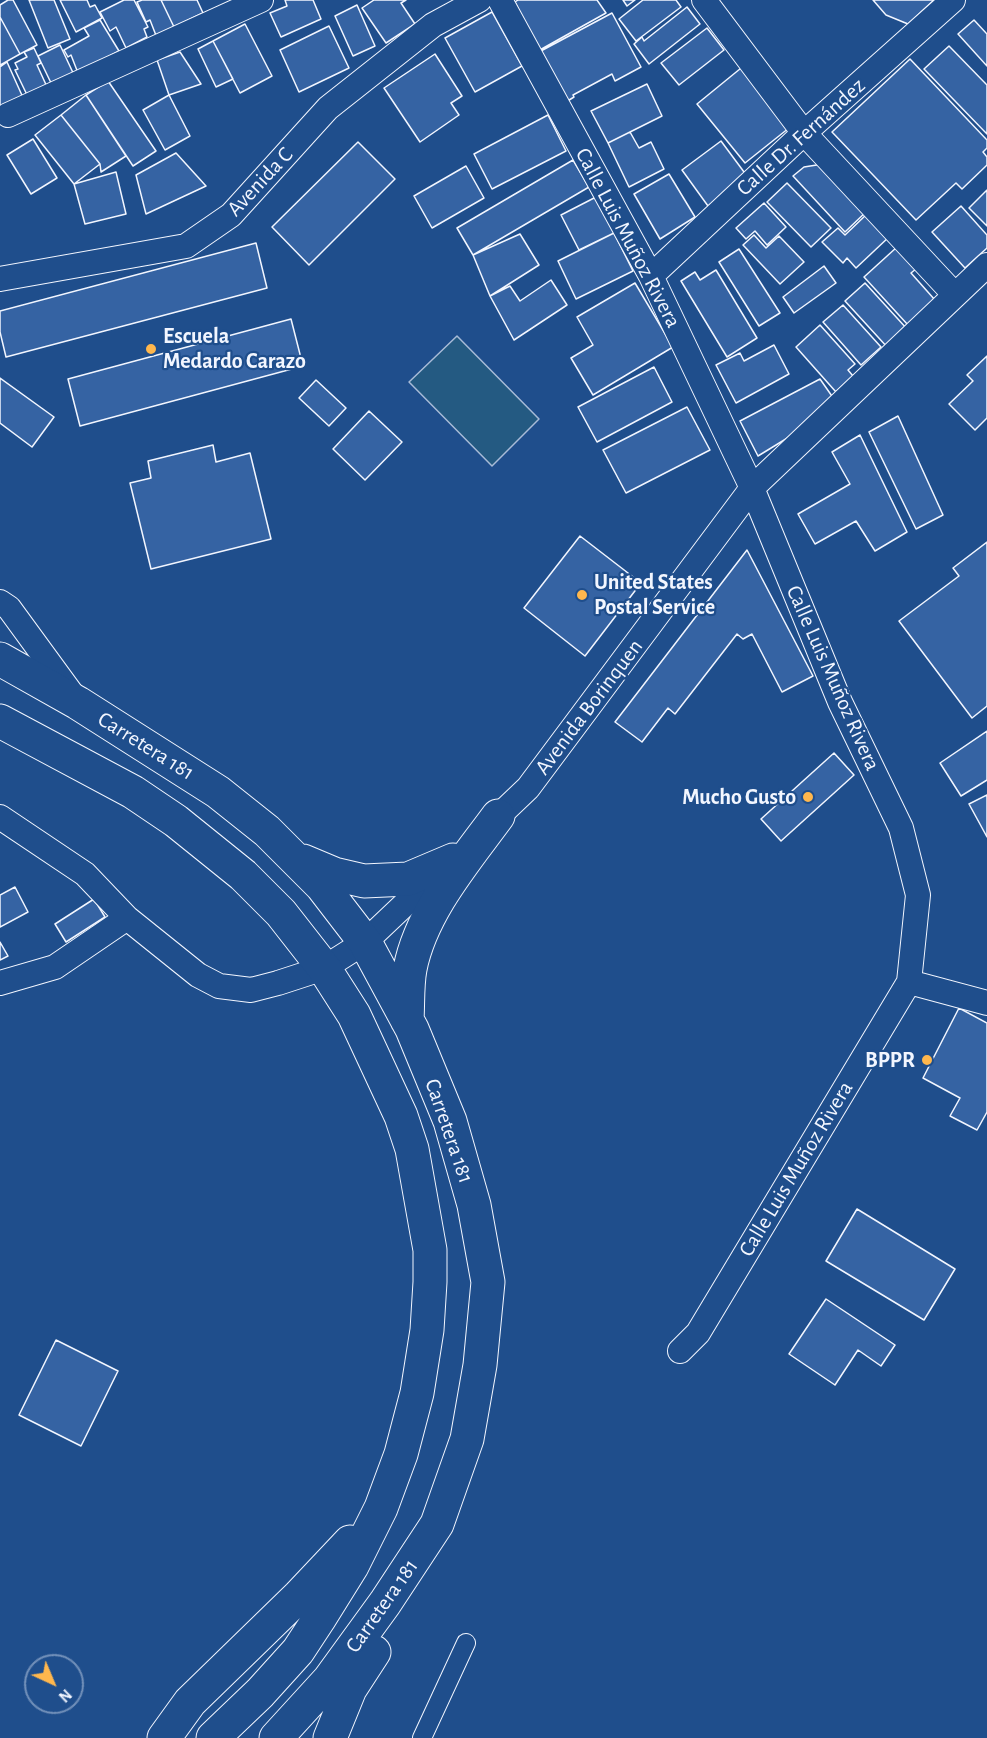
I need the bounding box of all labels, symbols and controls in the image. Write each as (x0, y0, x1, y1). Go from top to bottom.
street label: Calle Dr. Fernández (731, 72, 871, 202)
street label: Avenida C (221, 142, 299, 222)
street label: Calle Luis Muñoz Rivera (569, 144, 687, 332)
place label: Escuela Medardo Carazo (163, 323, 306, 374)
marker: Escuela Medardo Carazo (144, 342, 158, 356)
place label: United States Postal Service (594, 569, 715, 620)
street label: Calle Luis Muñoz Rivera (780, 581, 886, 775)
marker: United States Postal Service (575, 588, 589, 602)
street label: Avenida Borinquen (529, 634, 649, 780)
street label: Carretera 181 (93, 706, 199, 786)
place label: Mucho Gusto (682, 784, 796, 810)
marker: Mucho Gusto (801, 790, 815, 804)
place label: BPPR (865, 1047, 915, 1073)
marker: BPPR (920, 1053, 934, 1067)
street label: Carretera 181 (419, 1075, 479, 1187)
street label: Calle Luis Muñoz Rivera (733, 1077, 859, 1261)
street label: Carretera 181 (340, 1554, 424, 1658)
north arrow (24, 1654, 84, 1714)
text: N (56, 1686, 75, 1705)

